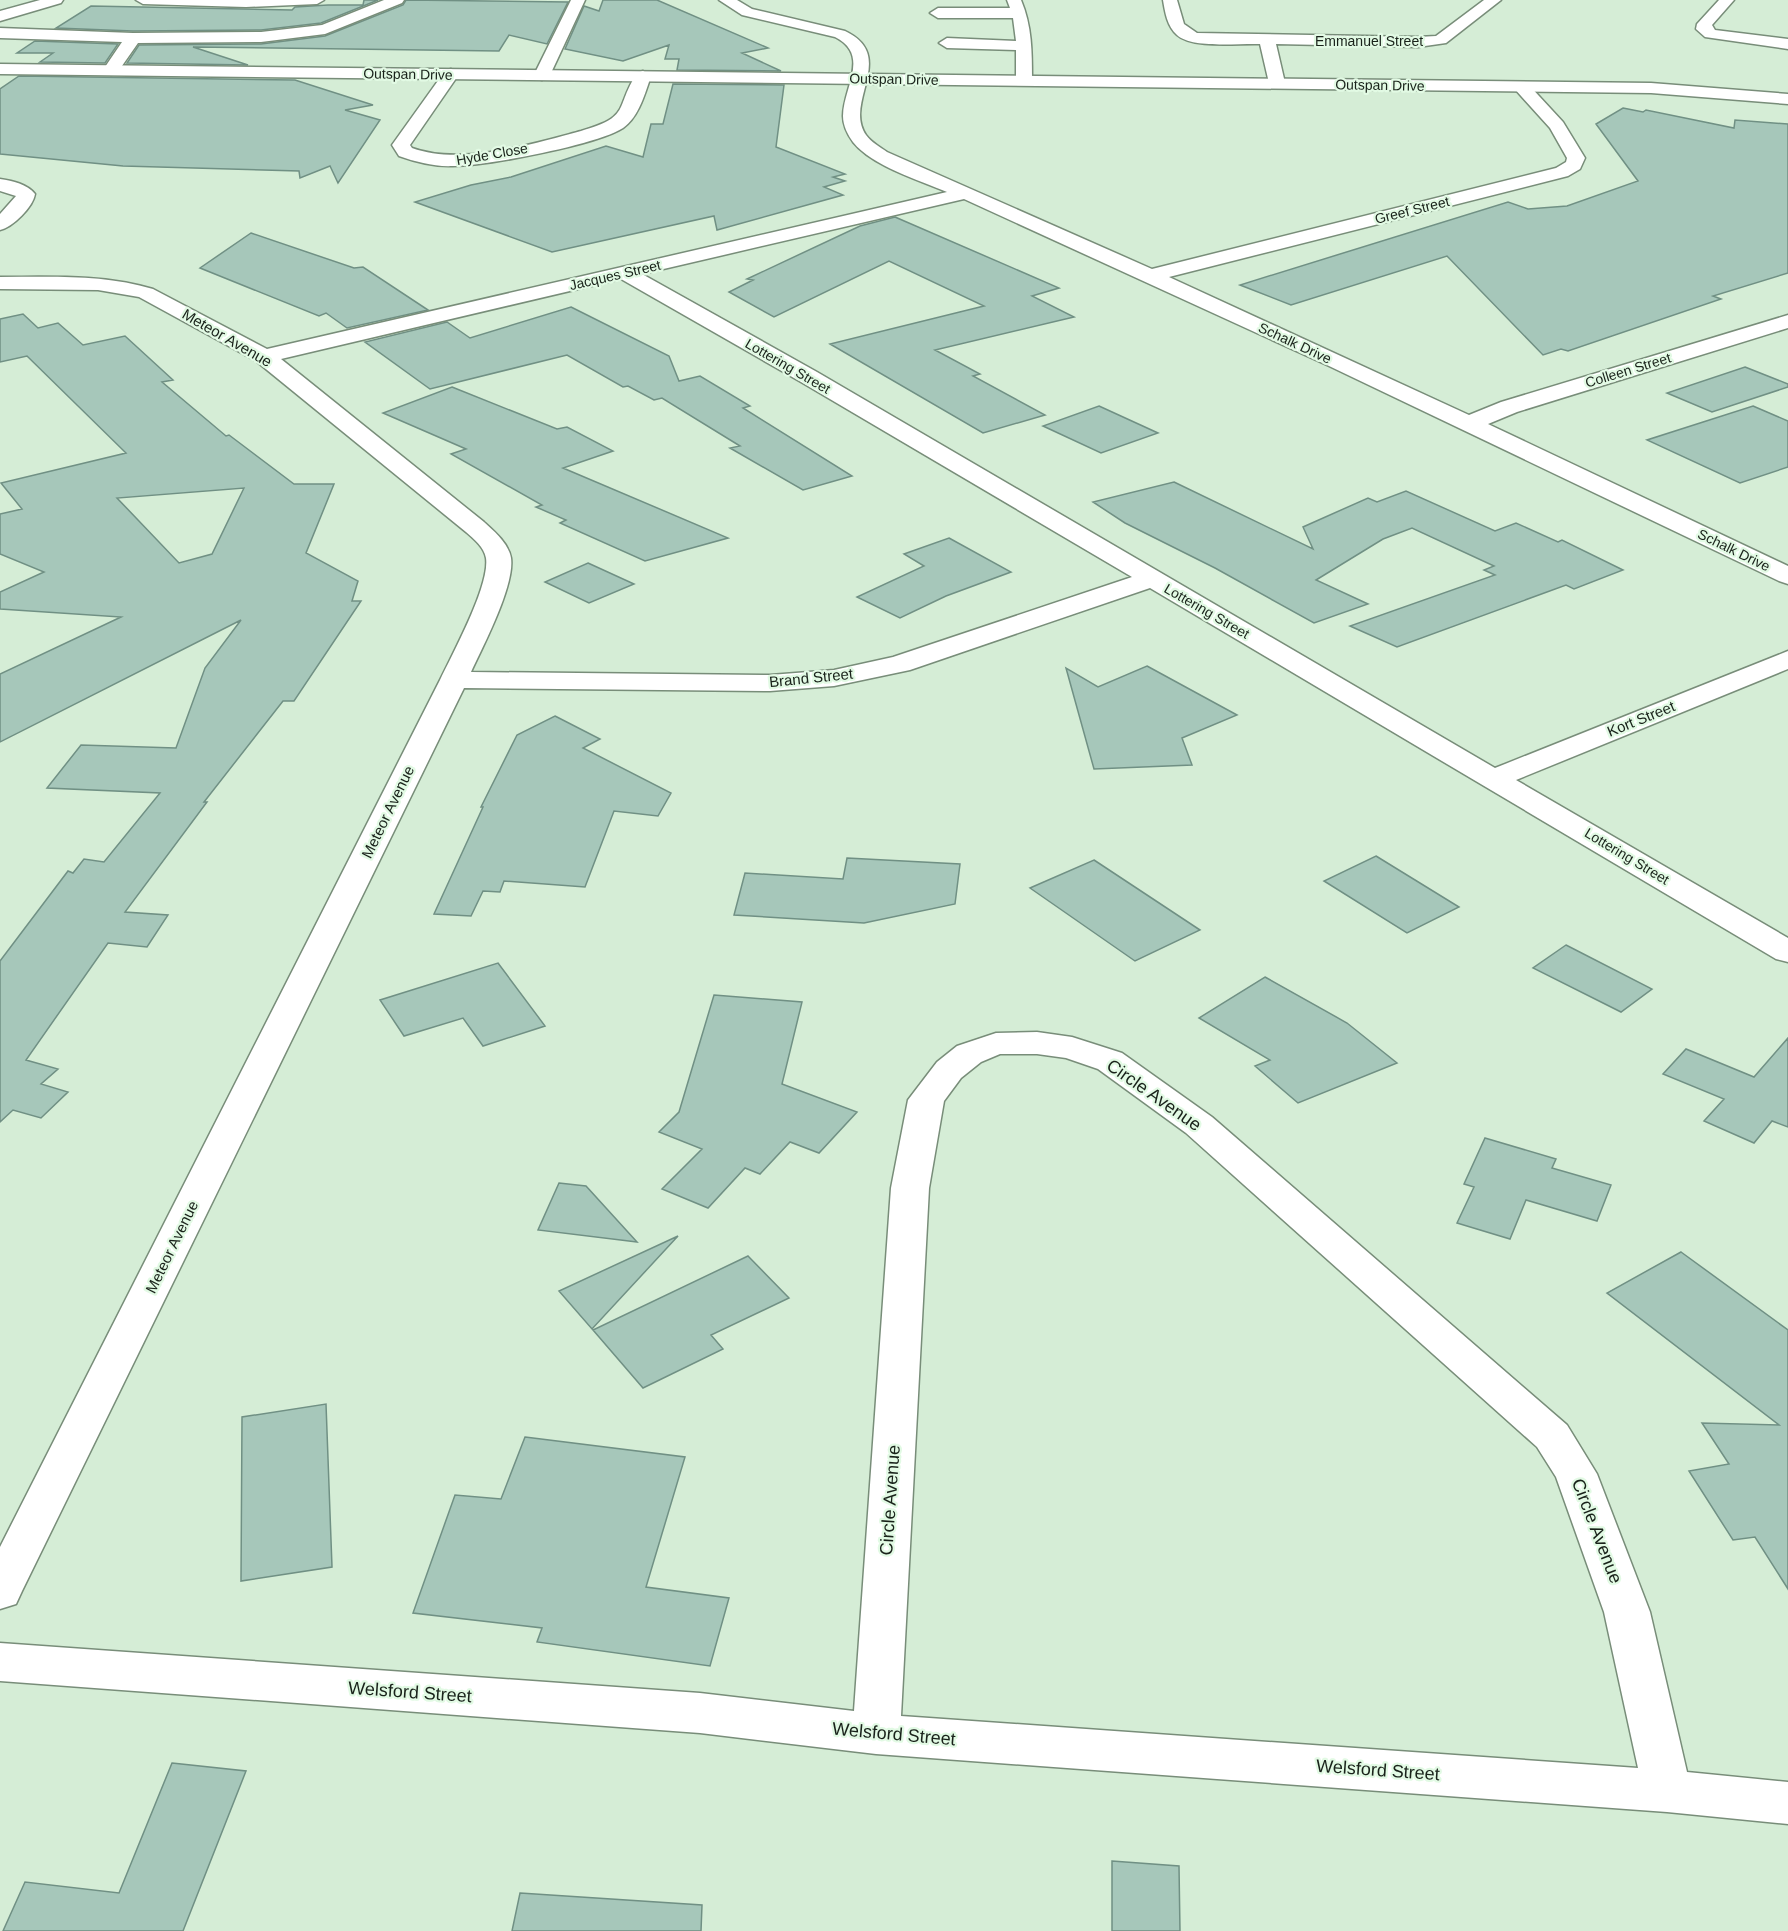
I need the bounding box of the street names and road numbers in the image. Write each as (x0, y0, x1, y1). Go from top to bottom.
street label: Emmanuel Street (1315, 33, 1423, 49)
street label: Outspan Drive (363, 65, 453, 83)
street label: Outspan Drive (849, 70, 939, 88)
street label: Outspan Drive (1335, 76, 1425, 94)
street label: Hyde Close (455, 140, 529, 168)
street label: Greef Street (1373, 193, 1451, 227)
street label: Jacques Street (568, 257, 662, 293)
street label: Meteor Avenue (179, 305, 275, 370)
street label: Schalk Drive (1256, 319, 1334, 367)
street label: Lottering Street (743, 335, 834, 397)
street label: Colleen Street (1583, 349, 1673, 391)
street label: Schalk Drive (1695, 526, 1773, 575)
street label: Lottering Street (1162, 580, 1253, 642)
street label: Brand Street (768, 665, 855, 690)
street label: Kort Street (1604, 697, 1678, 740)
street label: Meteor Avenue (358, 763, 417, 861)
street label: Lottering Street (1582, 824, 1672, 888)
street label: Circle Avenue (1103, 1055, 1205, 1135)
street label: Meteor Avenue (142, 1198, 201, 1296)
street label: Circle Avenue (876, 1444, 904, 1556)
street label: Circle Avenue (1568, 1476, 1626, 1586)
street label: Welsford Street (348, 1678, 472, 1706)
street label: Welsford Street (832, 1719, 956, 1749)
street label: Welsford Street (1316, 1756, 1440, 1784)

